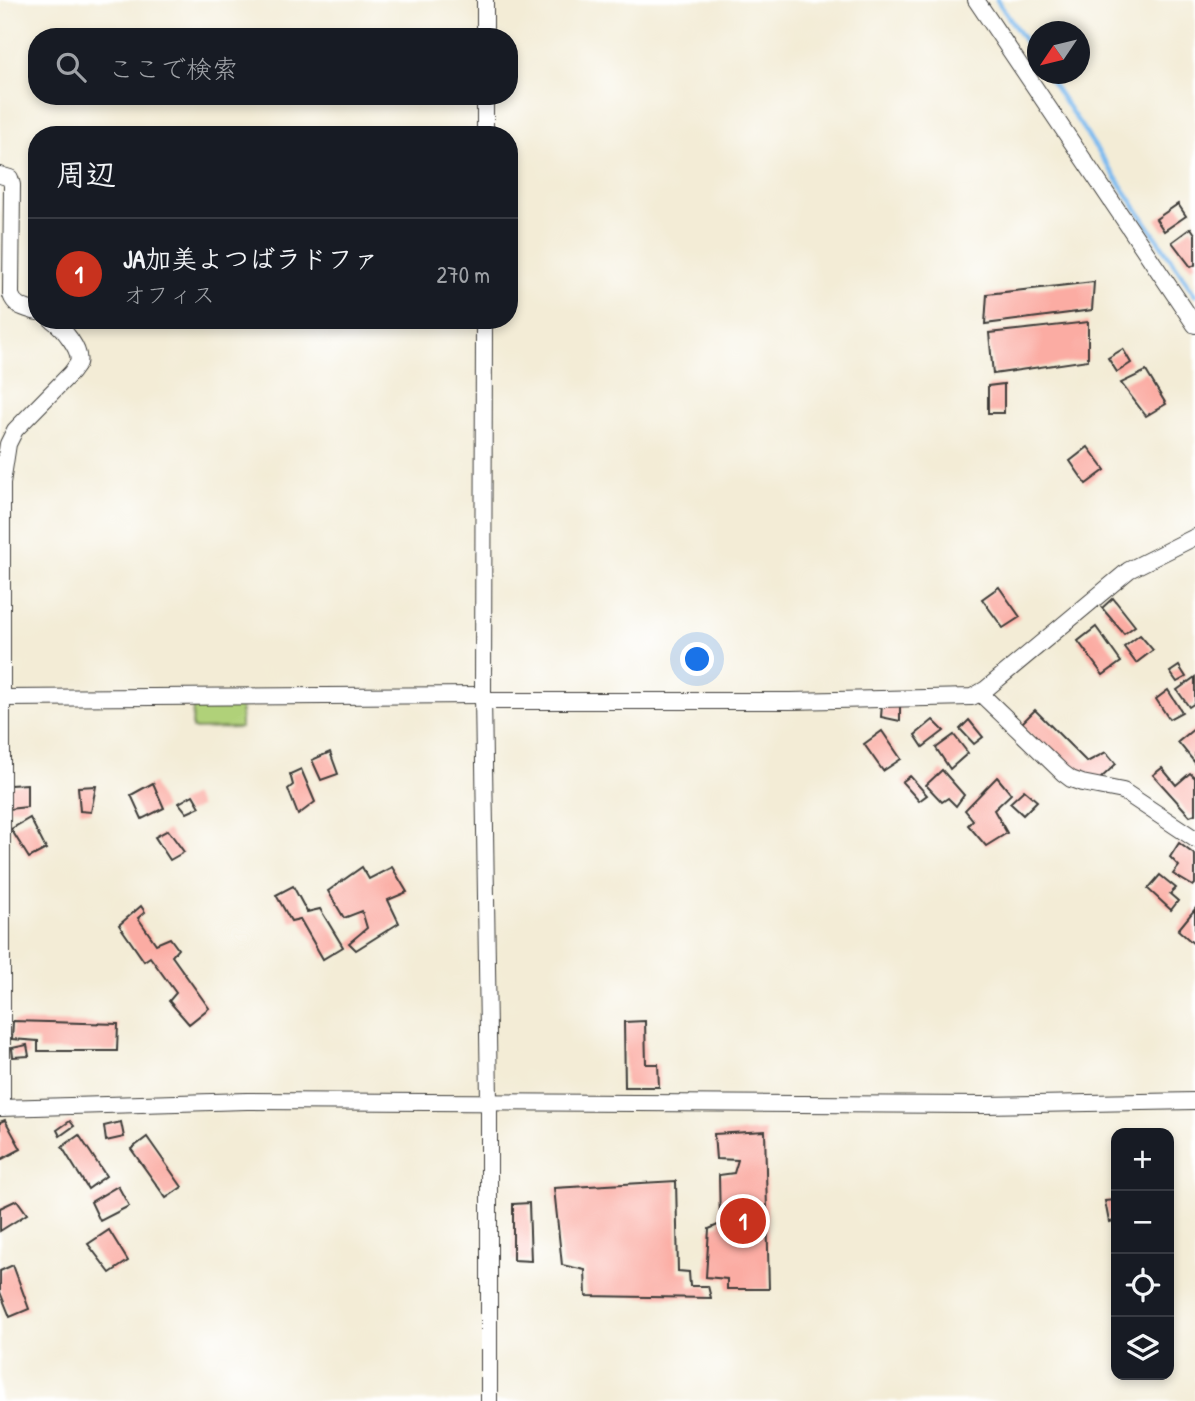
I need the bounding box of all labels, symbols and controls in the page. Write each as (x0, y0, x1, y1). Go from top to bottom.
north arrow (1027, 21, 1090, 84)
search box (28, 28, 518, 105)
icon: search (52, 48, 90, 86)
text: ここで検索 (108, 51, 238, 86)
text: 周辺 (56, 154, 116, 194)
text: JA加美よつばラドファ (123, 241, 379, 276)
text: 1 (75, 259, 83, 290)
text: 270 m (437, 259, 490, 290)
text: オフィス (123, 279, 215, 310)
your location (680, 642, 714, 676)
map controls (1111, 1128, 1174, 1380)
button: + (1111, 1128, 1174, 1191)
button: − (1111, 1191, 1174, 1254)
pin: 1 (720, 1195, 766, 1247)
button: locate (1111, 1254, 1174, 1317)
button: layers (1111, 1317, 1174, 1380)

